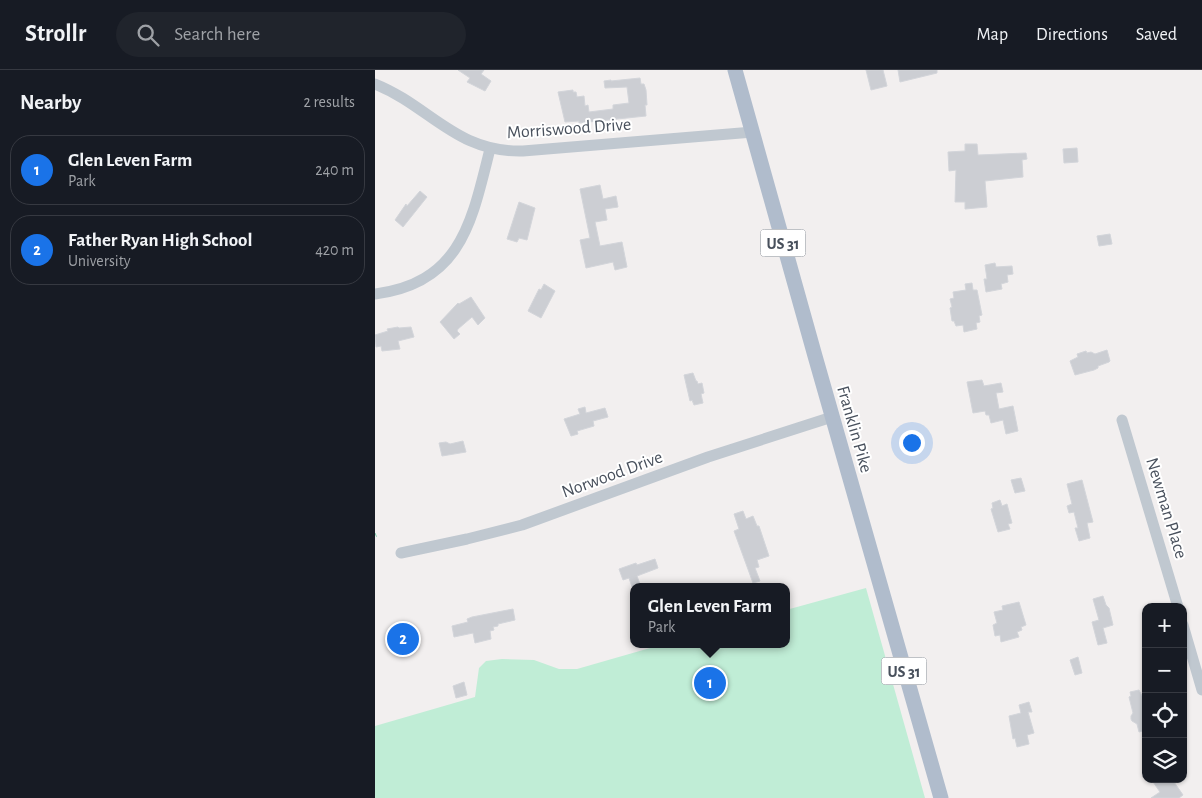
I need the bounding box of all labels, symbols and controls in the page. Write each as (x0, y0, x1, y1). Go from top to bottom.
search box (116, 12, 466, 57)
icon: search (134, 21, 162, 49)
text: Strollr (25, 22, 86, 46)
text: Search here (174, 25, 260, 44)
text: Map (977, 26, 1008, 44)
text: Directions (1036, 26, 1108, 44)
text: Saved (1136, 26, 1177, 44)
text: Nearby (20, 92, 81, 113)
text: 2 results (303, 94, 355, 110)
street label: Morriswood Drive (506, 116, 632, 142)
text: Glen Leven Farm (68, 151, 192, 170)
text: 1 (34, 162, 40, 178)
text: 240 m (315, 162, 354, 178)
text: Park (68, 173, 96, 189)
road number: US 31 (761, 230, 805, 257)
text: Father Ryan High School (68, 231, 252, 250)
text: 2 (33, 242, 41, 258)
text: 420 m (315, 242, 354, 258)
text: University (68, 253, 131, 269)
street label: Franklin Pike (833, 384, 875, 475)
your location (899, 430, 925, 456)
street label: Norwood Drive (559, 448, 665, 502)
street label: Newman Place (1142, 456, 1190, 561)
popup (630, 583, 790, 648)
text: Glen Leven Farm (648, 597, 772, 616)
map controls (1142, 603, 1187, 783)
button: + (1142, 603, 1187, 648)
text: Park (648, 619, 675, 635)
pin: 2 (387, 620, 419, 658)
button: − (1142, 648, 1187, 693)
road number: US 31 (881, 658, 927, 684)
pin: 1 (694, 664, 726, 702)
button: locate (1142, 693, 1187, 738)
button: layers (1142, 738, 1187, 783)

